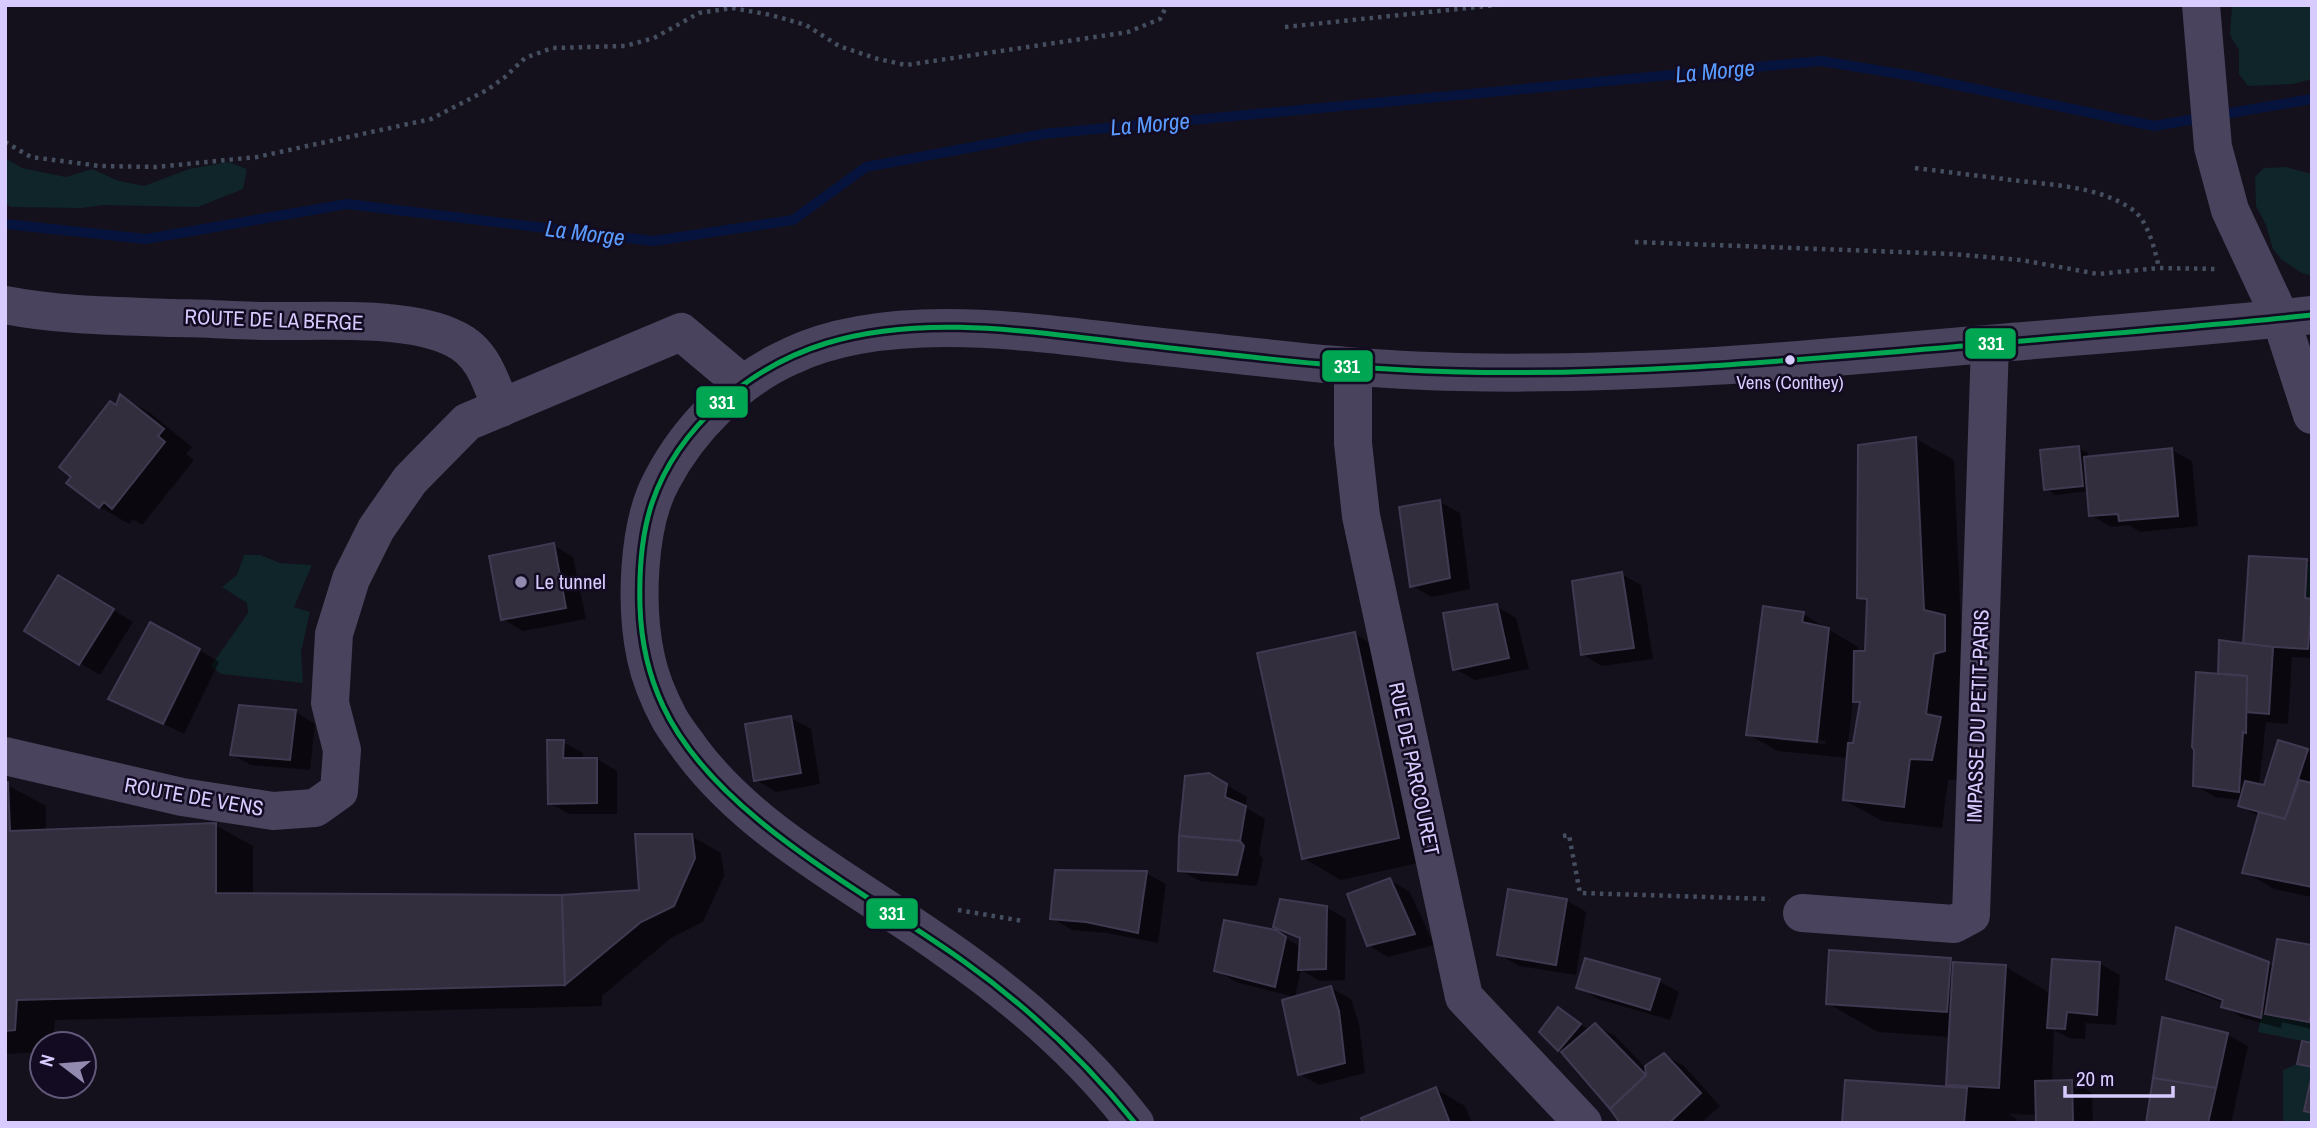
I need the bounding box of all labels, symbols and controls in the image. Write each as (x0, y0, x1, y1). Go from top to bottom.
water label: La Morge (1674, 52, 1756, 89)
water label: La Morge (1109, 105, 1191, 142)
water label: La Morge (544, 212, 626, 253)
street label: ROUTE DE LA BERGE (184, 302, 364, 337)
line badge: 331 (1964, 327, 2017, 360)
text: 331 (1978, 330, 2004, 356)
line badge: 331 (1321, 349, 1374, 383)
text: 331 (1334, 353, 1360, 379)
marker: Vens (Conthey) (1783, 353, 1797, 367)
place label: Vens (Conthey) (1736, 369, 1844, 395)
line badge: 331 (695, 385, 749, 419)
text: 331 (709, 389, 735, 415)
place label: Le tunnel (535, 567, 606, 596)
marker: Le tunnel (513, 574, 529, 590)
street label: IMPASSE DU PETIT-PARIS (1959, 609, 1996, 823)
street label: RUE DE PARCOURET (1382, 679, 1447, 859)
street label: ROUTE DE VENS (122, 770, 266, 823)
line badge: 331 (865, 897, 919, 930)
text: 331 (879, 900, 905, 926)
north arrow (28, 1030, 98, 1100)
text: N (33, 1051, 61, 1069)
scale bar (2065, 1054, 2174, 1098)
text: 20 m (2076, 1064, 2114, 1093)

